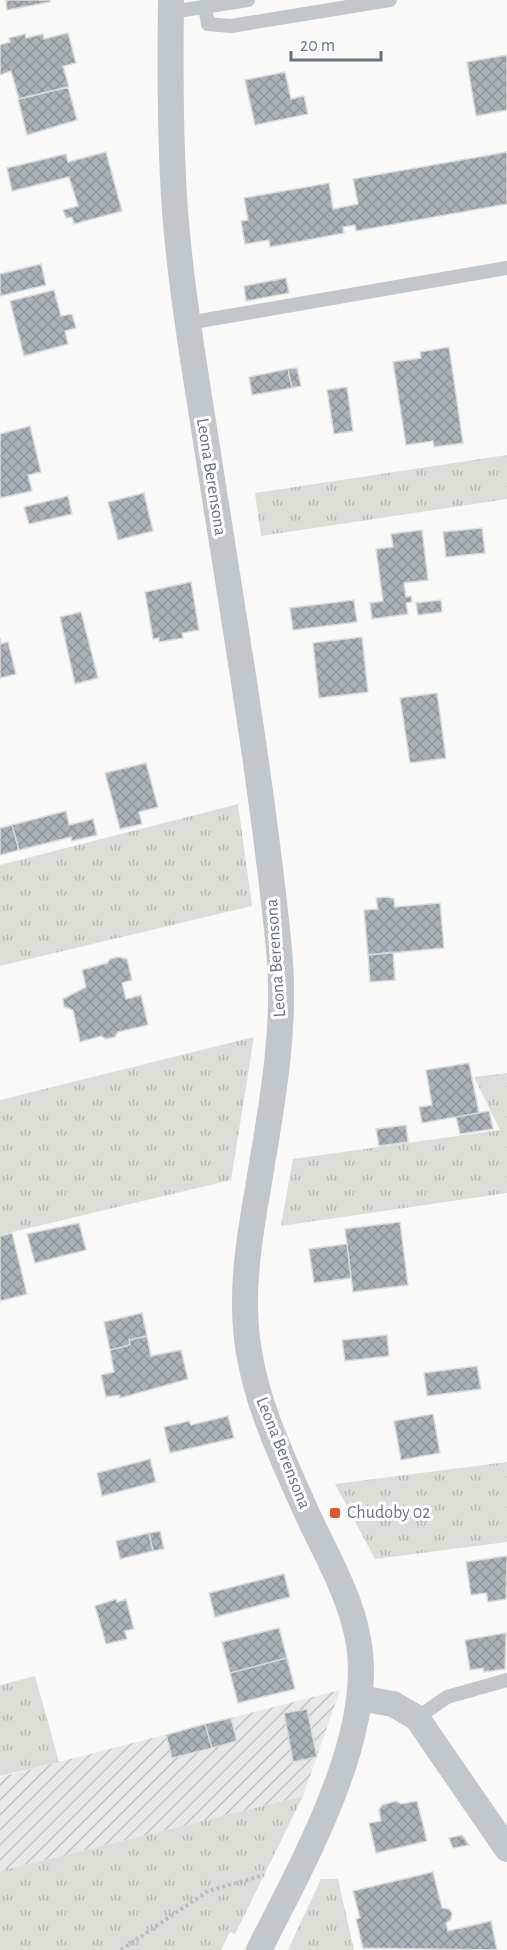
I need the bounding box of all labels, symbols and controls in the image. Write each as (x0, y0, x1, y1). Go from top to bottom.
scale bar (291, 24, 381, 62)
text: 20 m (300, 37, 335, 55)
street label: Leona Berensona (193, 417, 229, 537)
street label: Leona Berensona (263, 898, 289, 1018)
street label: Leona Berensona (252, 1395, 314, 1511)
place label: Chudoby 02 (347, 1504, 430, 1522)
marker: Chudoby 02 (328, 1506, 342, 1520)

